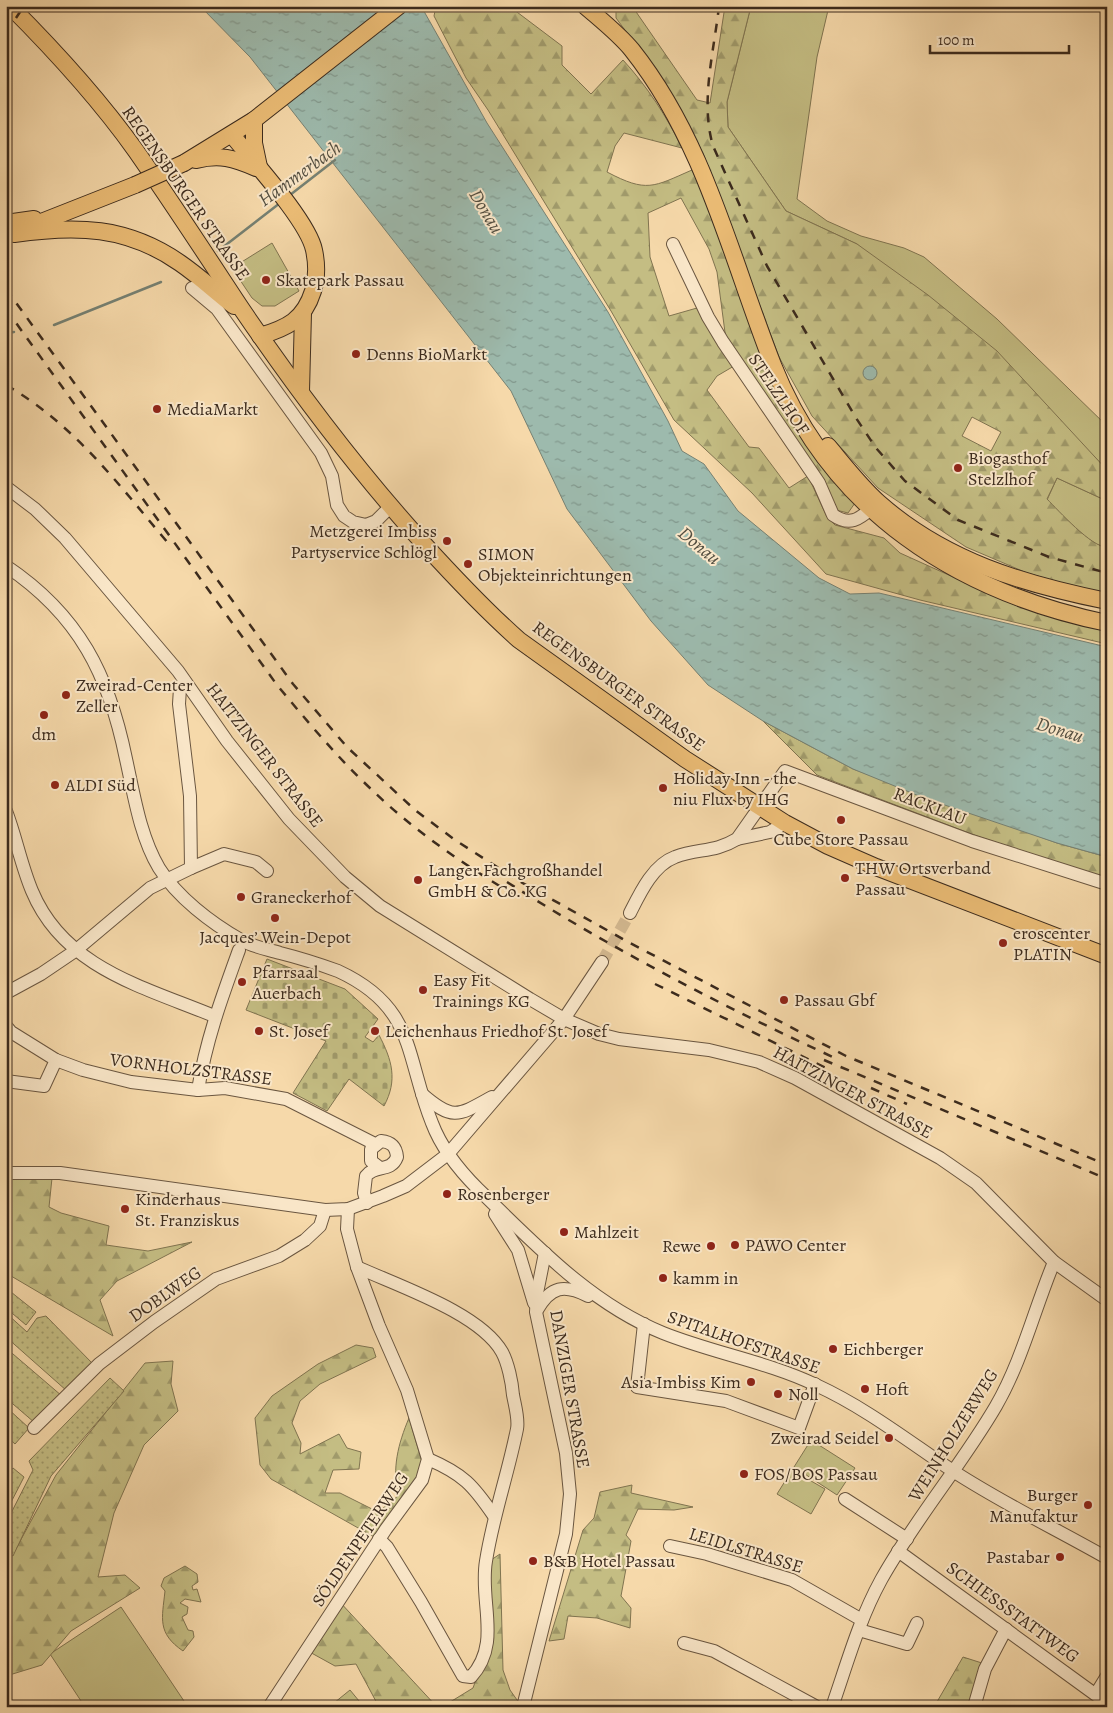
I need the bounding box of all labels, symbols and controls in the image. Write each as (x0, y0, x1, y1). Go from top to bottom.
scale bar (930, 22, 1069, 54)
text: 100 m (938, 30, 975, 50)
street label: REGENSBURGER STRASSE (117, 101, 255, 285)
water label: Hammerbach (253, 135, 346, 213)
water label: Donau (463, 184, 510, 239)
place label: Skatepark Passau (276, 268, 404, 292)
marker: Skatepark Passau (260, 274, 272, 286)
place label: Denns BioMarkt (366, 342, 487, 366)
marker: Denns BioMarkt (350, 348, 362, 360)
street label: STELZLHOF (743, 349, 815, 439)
place label: MediaMarkt (167, 397, 258, 421)
marker: MediaMarkt (151, 403, 163, 415)
place label: Biogasthof Stelzlhof (968, 446, 1051, 491)
marker: Biogasthof Stelzlhof (952, 462, 964, 474)
place label: Metzgerei Imbiss Partyservice Schlögl (290, 519, 438, 564)
water label: Donau (673, 520, 726, 571)
marker: Metzgerei Imbiss Partyservice Schlögl (441, 535, 453, 547)
place label: SIMON Objekteinrichtungen (478, 542, 632, 587)
marker: SIMON Objekteinrichtungen (462, 558, 474, 570)
street label: REGENSBURGER STRASSE (528, 615, 710, 757)
place label: Zweirad-Center Zeller (76, 673, 193, 718)
street label: HAITZINGER STRASSE (201, 678, 329, 832)
marker: Zweirad-Center Zeller (60, 689, 72, 701)
marker: dm (38, 709, 50, 721)
water label: Donau (1033, 711, 1086, 749)
place label: dm (32, 722, 56, 746)
place label: Holiday Inn - the niu Flux by IHG (673, 766, 797, 811)
place label: ALDI Süd (64, 773, 136, 797)
marker: ALDI Süd (49, 779, 61, 791)
street label: RACKLAU (890, 781, 970, 831)
marker: Holiday Inn - the niu Flux by IHG (657, 782, 669, 794)
marker: Cube Store Passau (835, 814, 847, 826)
place label: Cube Store Passau (773, 827, 909, 851)
place label: THW Ortsverband Passau (855, 856, 991, 901)
place label: Langer Fachgroßhandel GmbH & Co. KG (428, 858, 603, 903)
marker: THW Ortsverband Passau (839, 872, 851, 884)
marker: Langer Fachgroßhandel GmbH & Co. KG (412, 874, 424, 886)
place label: Graneckerhof (251, 885, 354, 909)
marker: Graneckerhof (235, 891, 247, 903)
marker: Jacques’ Wein-Depot (269, 912, 281, 924)
place label: eroscenter PLATIN (1013, 921, 1090, 966)
place label: Jacques’ Wein-Depot (199, 925, 351, 949)
marker: eroscenter PLATIN (997, 937, 1009, 949)
place label: Pfarrsaal Auerbach (251, 960, 322, 1005)
place label: Easy Fit Trainings KG (433, 968, 530, 1013)
marker: Pfarrsaal Auerbach (236, 976, 248, 988)
marker: Easy Fit Trainings KG (417, 984, 429, 996)
place label: Passau Gbf (794, 988, 878, 1012)
marker: Passau Gbf (778, 994, 790, 1006)
place label: St. Josef (269, 1019, 332, 1043)
place label: Leichenhaus Friedhof St. Josef (385, 1019, 610, 1043)
marker: St. Josef (253, 1025, 265, 1037)
marker: Leichenhaus Friedhof St. Josef (369, 1025, 381, 1037)
street label: HAITZINGER STRASSE (769, 1040, 937, 1144)
street label: VORNHOLZSTRASSE (108, 1047, 273, 1091)
place label: Rosenberger (457, 1182, 550, 1206)
place label: Kinderhaus St. Franziskus (135, 1187, 240, 1232)
marker: Rosenberger (441, 1188, 453, 1200)
marker: Kinderhaus St. Franziskus (119, 1203, 131, 1215)
place label: Mahlzeit (574, 1220, 639, 1244)
marker: Mahlzeit (558, 1226, 570, 1238)
place label: PAWO Center (745, 1233, 846, 1257)
place label: Rewe (662, 1234, 701, 1258)
marker: PAWO Center (729, 1239, 741, 1251)
marker: Rewe (705, 1240, 717, 1252)
street label: DOBLWEG (124, 1260, 206, 1328)
place label: kamm in (673, 1266, 739, 1290)
marker: kamm in (657, 1272, 669, 1284)
street label: SPITALHOFSTRASSE (664, 1305, 824, 1379)
street label: DANZIGER STRASSE (544, 1308, 596, 1470)
place label: Eichberger (843, 1337, 924, 1361)
marker: Eichberger (827, 1343, 839, 1355)
street label: WEINHOLZERWEG (902, 1364, 1004, 1507)
place label: Asia Imbiss Kim (620, 1370, 741, 1394)
marker: Asia Imbiss Kim (745, 1376, 757, 1388)
place label: Hoft (875, 1377, 909, 1401)
place label: Noll (788, 1382, 819, 1406)
marker: Hoft (859, 1383, 871, 1395)
marker: Noll (772, 1388, 784, 1400)
place label: Zweirad Seidel (771, 1426, 880, 1450)
marker: Zweirad Seidel (883, 1432, 895, 1444)
place label: FOS/BOS Passau (754, 1462, 878, 1486)
street label: SÖLDENPETERWEG (306, 1467, 414, 1611)
marker: FOS/BOS Passau (738, 1468, 750, 1480)
place label: Burger Manufaktur (989, 1483, 1078, 1528)
marker: Burger Manufaktur (1082, 1499, 1094, 1511)
street label: LEIDLSTRASSE (686, 1521, 806, 1579)
place label: Pastabar (986, 1545, 1050, 1569)
place label: B&B Hotel Passau (543, 1549, 676, 1573)
marker: Pastabar (1054, 1551, 1066, 1563)
marker: B&B Hotel Passau (527, 1555, 539, 1567)
street label: SCHIESSSTATTWEG (942, 1556, 1084, 1668)

